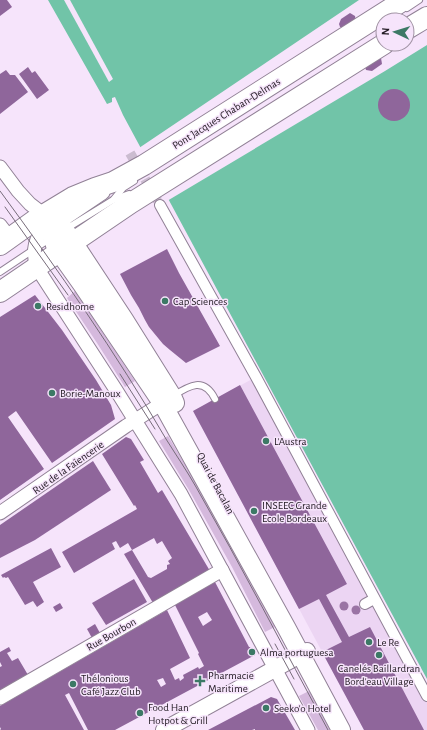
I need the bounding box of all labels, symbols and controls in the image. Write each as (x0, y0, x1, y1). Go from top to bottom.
north arrow (375, 12, 415, 52)
text: N (380, 27, 391, 36)
street label: Pont Jacques Chaban-Delmas (170, 76, 282, 151)
marker: Cap Sciences (160, 296, 170, 306)
place label: Cap Sciences (173, 296, 227, 307)
marker: Residhome (33, 301, 43, 311)
place label: Residhome (46, 301, 94, 312)
marker: Borie-Manoux (47, 388, 57, 398)
place label: Borie-Manoux (60, 388, 121, 399)
marker: L'Austra (261, 436, 271, 446)
place label: L'Austra (274, 436, 307, 447)
street label: Rue de la Faïencerie (31, 439, 106, 496)
street label: Quai de Bacalan (195, 450, 236, 516)
place label: INSEEC Grande Ecole Bordeaux (262, 500, 327, 524)
marker: INSEEC Grande Ecole Bordeaux (249, 506, 259, 516)
street label: Rue Bourbon (85, 616, 138, 653)
marker: Le Re (364, 637, 374, 647)
place label: Le Re (377, 637, 399, 648)
marker: Alma portuguesa (247, 647, 257, 657)
place label: Alma portuguesa (260, 647, 334, 658)
marker: Canelés Baillardran Bord'eau Village (374, 650, 384, 660)
place label: Canelés Baillardran Bord'eau Village (338, 663, 420, 687)
place label: Pharmacie Maritime (208, 670, 254, 694)
place label: Thélonious Café Jazz Club (81, 673, 141, 697)
marker: Pharmacie Maritime (195, 676, 205, 686)
marker: Thélonious Café Jazz Club (68, 679, 78, 689)
place label: Food Han Hotpot & Grill (148, 702, 208, 726)
marker: Seeko'o Hotel (261, 703, 271, 713)
place label: Seeko'o Hotel (274, 703, 331, 714)
marker: Food Han Hotpot & Grill (135, 708, 145, 718)

